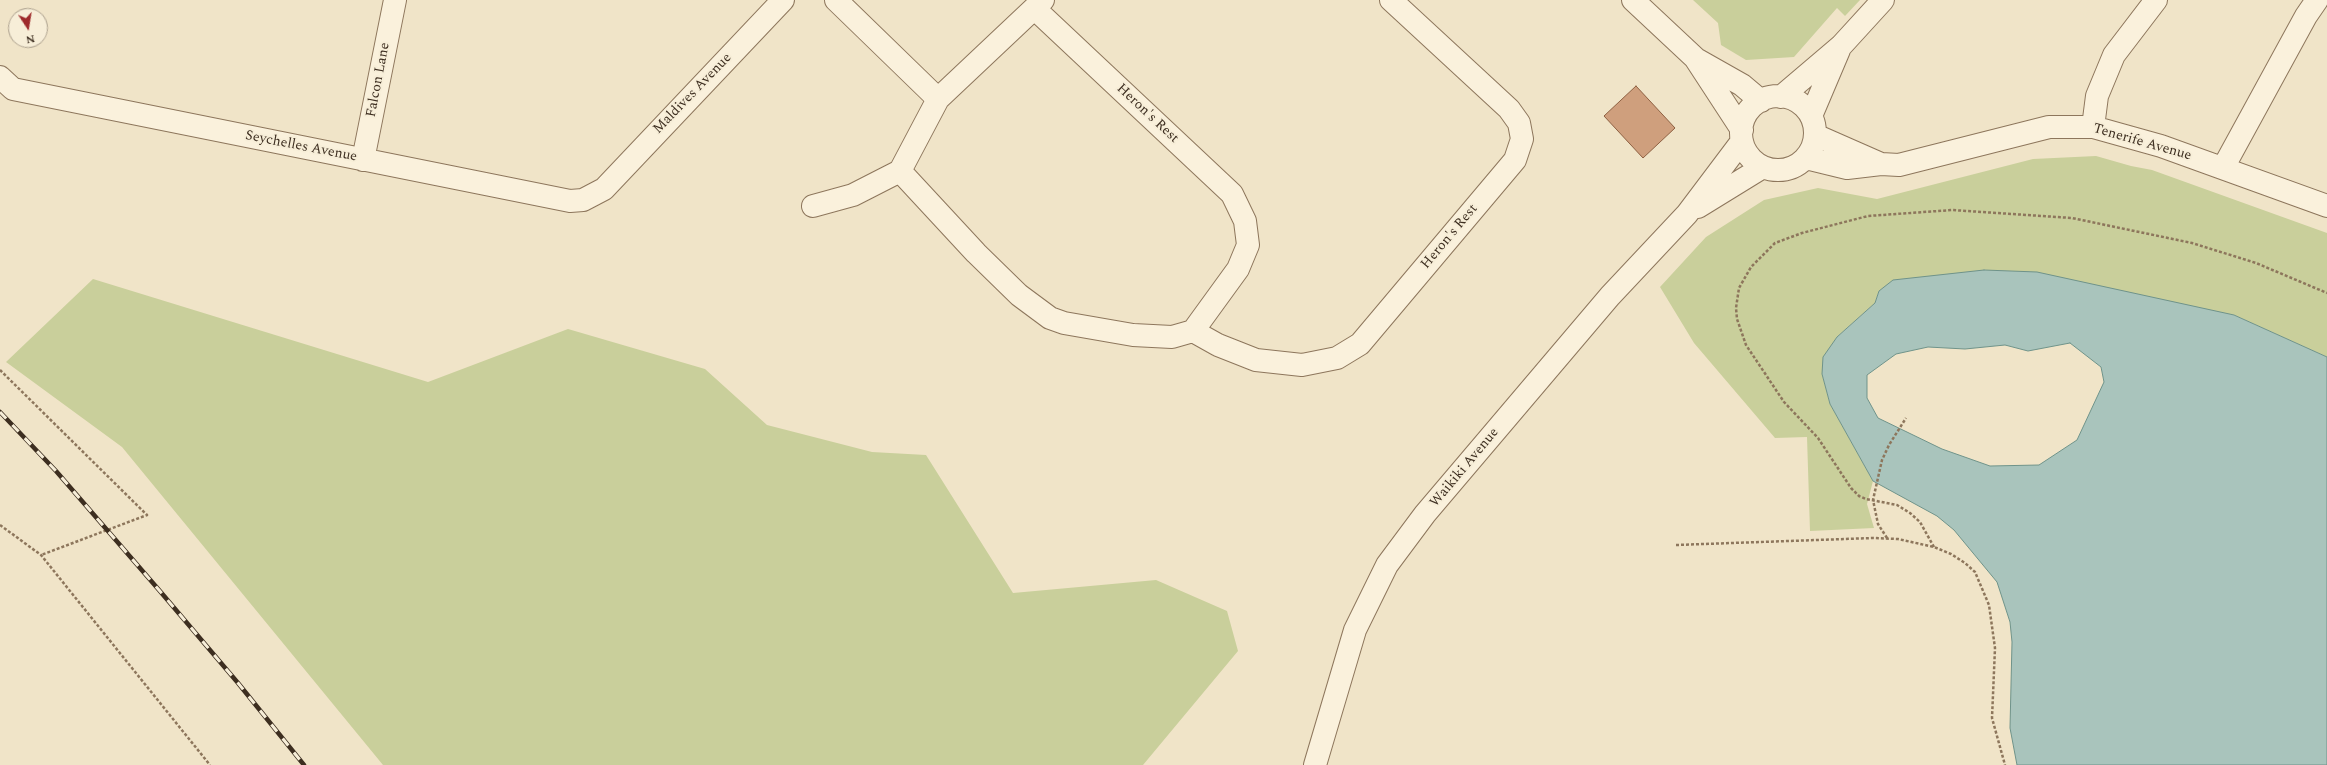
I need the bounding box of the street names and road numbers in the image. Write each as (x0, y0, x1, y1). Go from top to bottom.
street label: Falcon Lane (364, 41, 394, 119)
street label: Maldives Avenue (650, 50, 736, 138)
street label: Heron's Rest (1112, 81, 1182, 147)
street label: Tenerife Avenue (2091, 121, 2193, 165)
street label: Seychelles Avenue (244, 128, 358, 166)
street label: Heron's Rest (1418, 201, 1482, 273)
street label: Waikiki Avenue (1427, 425, 1503, 511)

